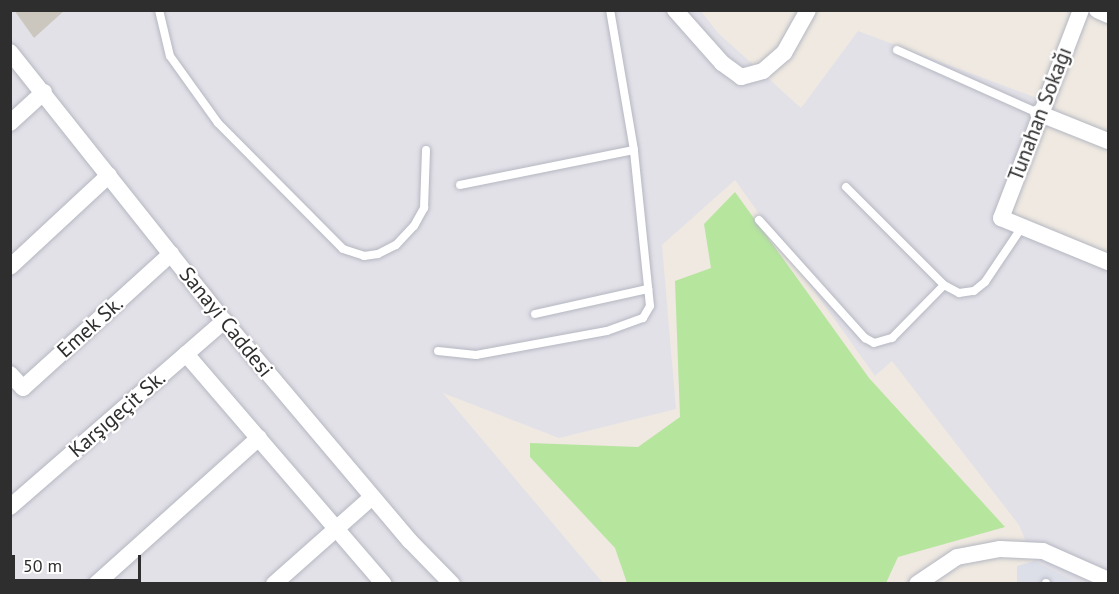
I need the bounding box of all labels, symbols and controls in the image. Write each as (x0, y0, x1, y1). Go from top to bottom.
street label: Tunahan Sokağı (1003, 43, 1077, 185)
street label: Sanayi Caddesi (174, 262, 278, 382)
street label: Emek Sk. (52, 291, 128, 363)
street label: Karşıgeçit Sk. (64, 365, 170, 463)
scale bar (15, 543, 144, 581)
text: 50 m (23, 554, 62, 577)

